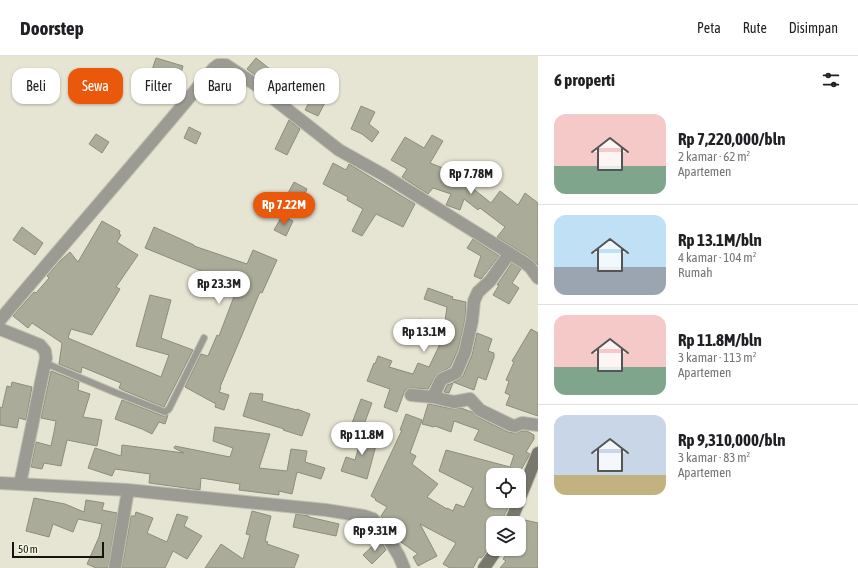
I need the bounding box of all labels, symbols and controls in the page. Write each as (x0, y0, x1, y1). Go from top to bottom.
text: Doorstep (20, 17, 84, 39)
text: Peta (697, 20, 721, 36)
text: Rute (743, 20, 767, 36)
text: Disimpan (789, 20, 838, 36)
chip: Beli (12, 68, 60, 104)
chip: Sewa (68, 68, 123, 104)
chip: Filter (131, 68, 186, 104)
chip: Baru (194, 68, 246, 104)
chip: Apartemen (254, 68, 339, 104)
icon: filters (820, 69, 842, 91)
text: 6 properti (554, 70, 615, 90)
text: Rp 7,220,000/bln (678, 129, 785, 149)
icon: home (586, 130, 634, 178)
text: 2 kamar · 62 m² (678, 149, 750, 164)
pin: Rp 7.78M (430, 161, 512, 195)
text: Apartemen (678, 164, 731, 179)
text: Rp 7.78M (449, 166, 493, 181)
pin: Rp 7.22M (243, 192, 325, 226)
text: Rp 7.22M (262, 197, 306, 212)
text: Rp 13.1M/bln (678, 230, 762, 250)
icon: home (586, 231, 634, 279)
text: 4 kamar · 104 m² (678, 250, 756, 265)
text: Rumah (678, 265, 713, 280)
pin: Rp 23.3M (178, 271, 260, 305)
text: Rp 23.3M (197, 276, 241, 291)
pin: Rp 13.1M (383, 319, 465, 353)
text: Rp 13.1M (402, 324, 446, 339)
text: Rp 11.8M/bln (678, 330, 762, 350)
icon: home (586, 331, 634, 379)
text: 3 kamar · 113 m² (678, 350, 756, 365)
text: Apartemen (678, 365, 731, 380)
pin: Rp 11.8M (321, 422, 403, 456)
text: Rp 11.8M (340, 427, 384, 442)
text: Rp 9,310,000/bln (678, 430, 785, 450)
icon: home (586, 431, 634, 479)
text: 3 kamar · 83 m² (678, 450, 750, 465)
text: Apartemen (678, 465, 731, 480)
map controls (486, 468, 526, 556)
button: locate (486, 468, 526, 508)
button: layers (486, 516, 526, 556)
pin: Rp 9.31M (334, 518, 416, 552)
text: Rp 9.31M (353, 523, 397, 538)
scale bar (12, 540, 104, 559)
text: 50 m (18, 543, 38, 555)

